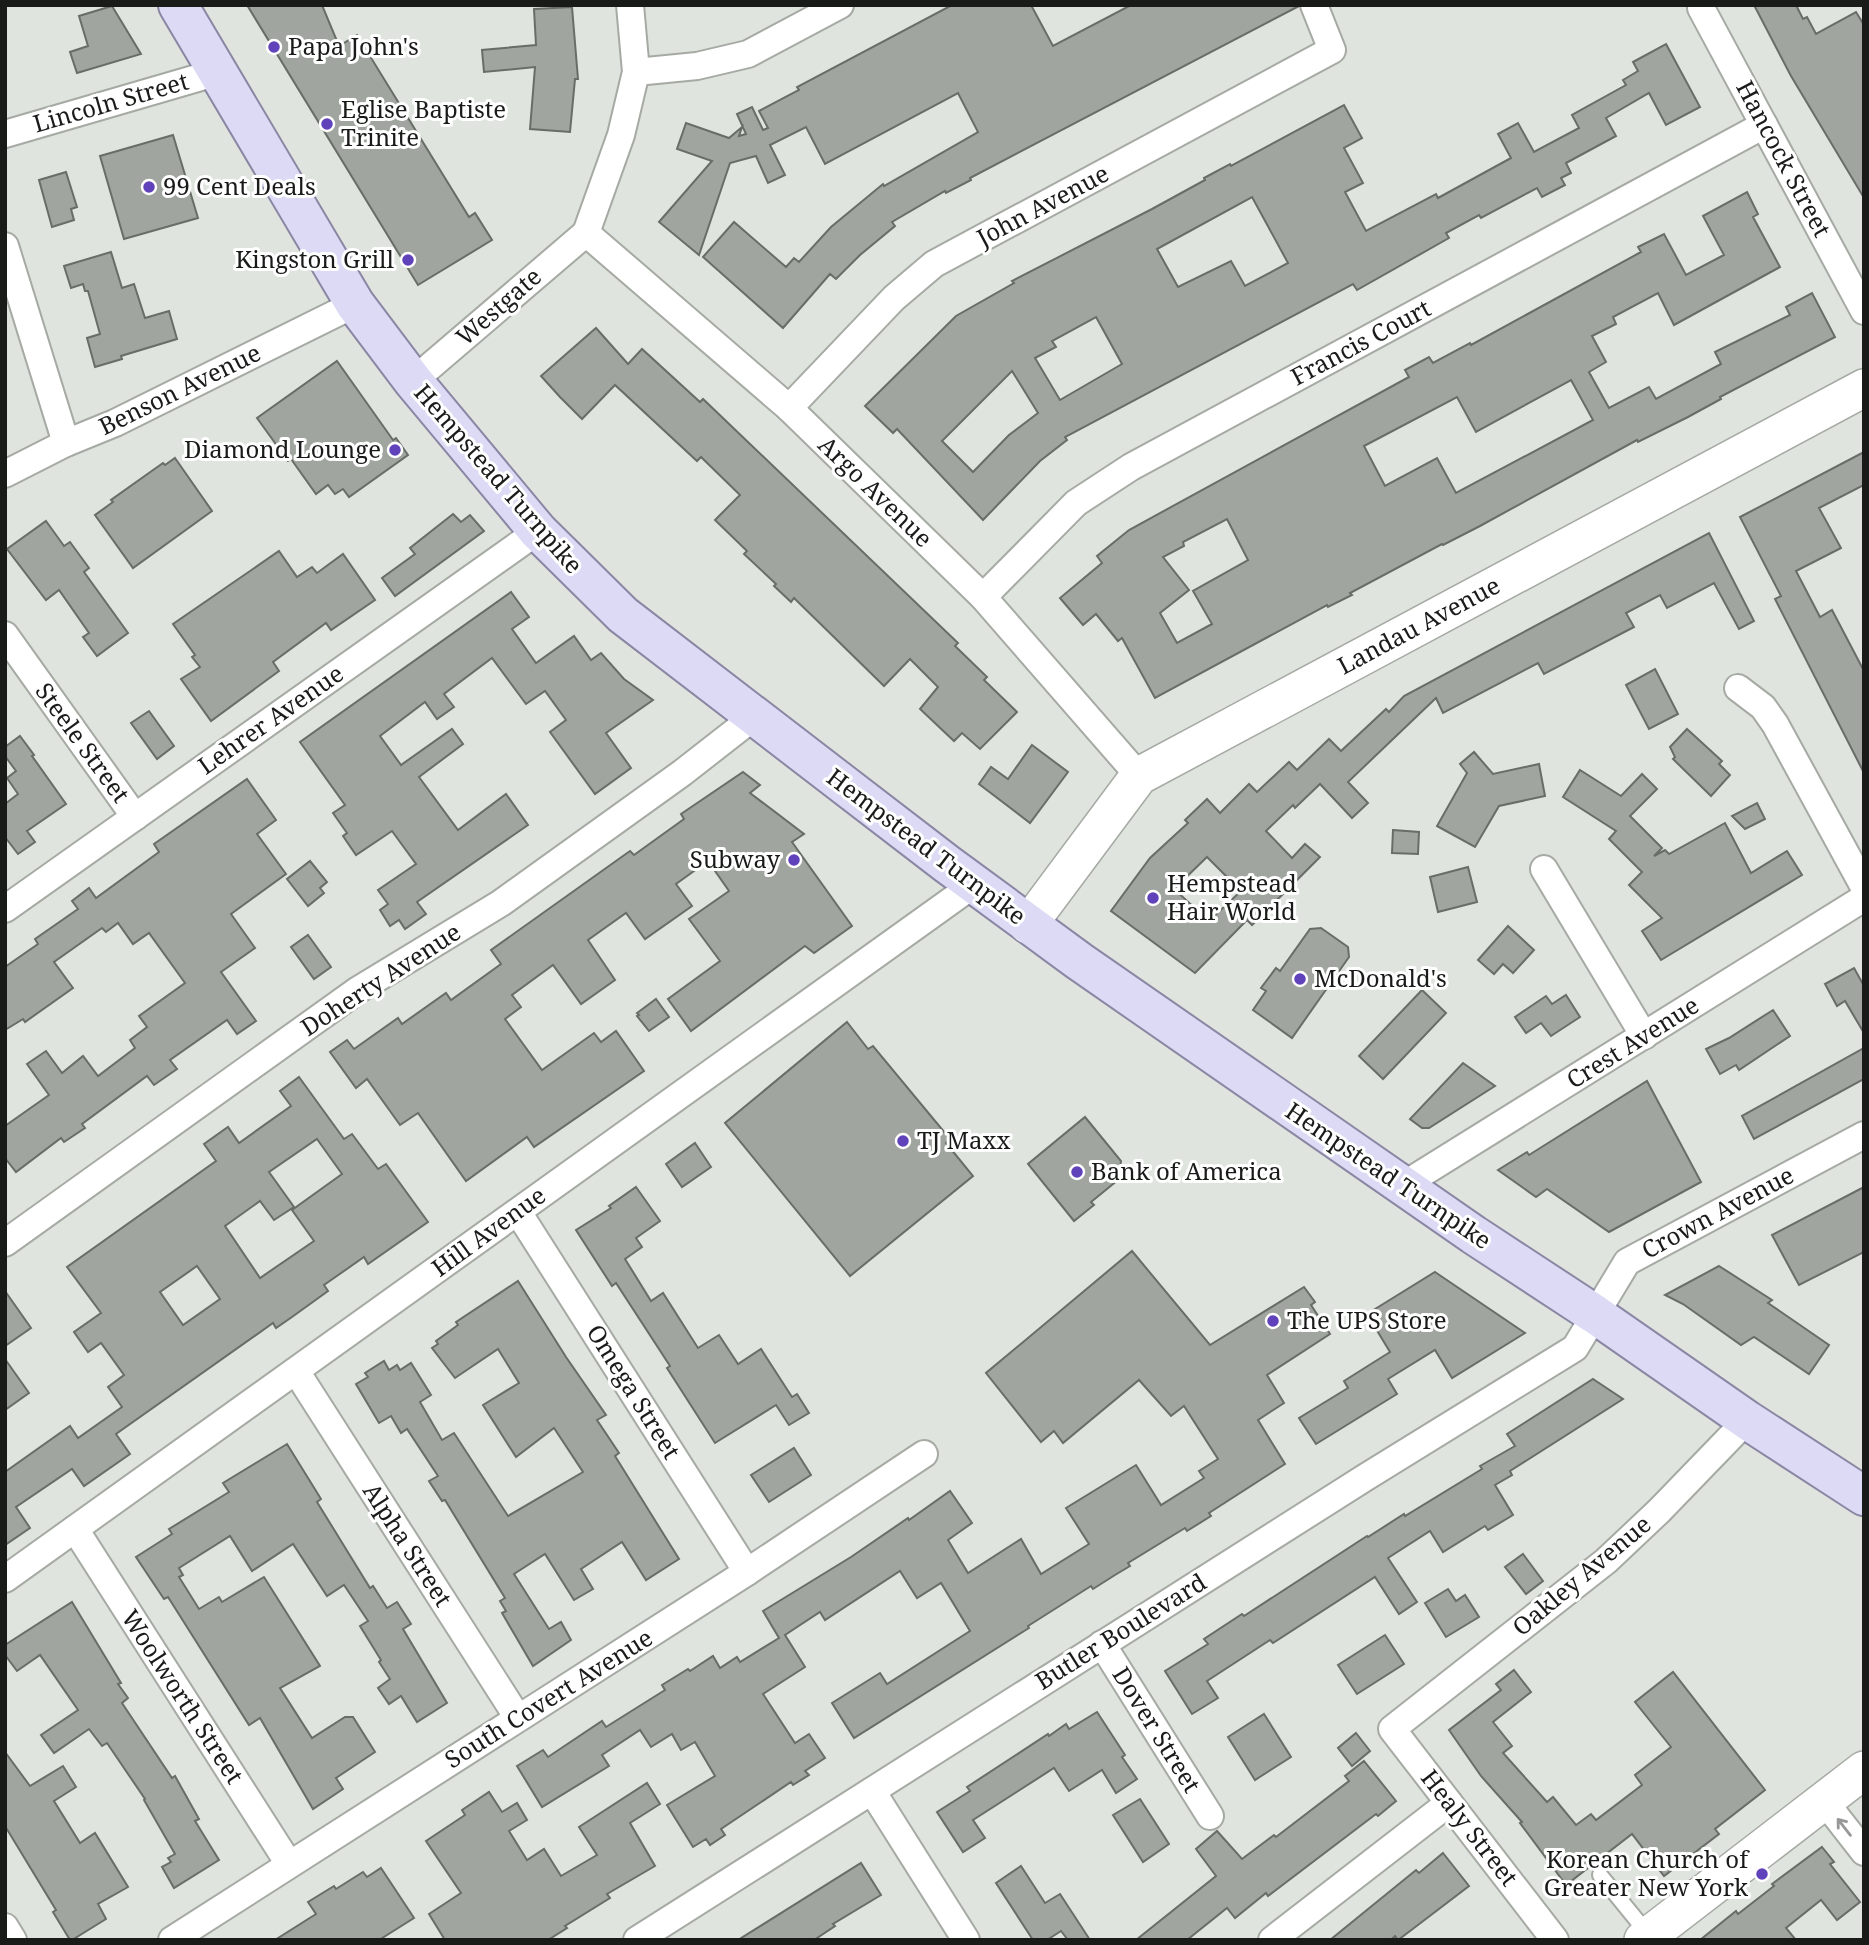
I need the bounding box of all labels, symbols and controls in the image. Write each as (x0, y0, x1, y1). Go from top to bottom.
place label: Papa John's (288, 29, 419, 62)
marker: Papa John's (266, 39, 282, 55)
street label: Lincoln Street (29, 64, 192, 139)
street label: Hancock Street (1729, 74, 1839, 242)
place label: Eglise Baptiste Trinite (341, 92, 506, 153)
marker: Eglise Baptiste Trinite (319, 116, 335, 132)
street label: John Avenue (970, 156, 1114, 254)
place label: 99 Cent Deals (163, 169, 316, 202)
marker: 99 Cent Deals (141, 179, 157, 195)
place label: Kingston Grill (235, 242, 395, 275)
marker: Kingston Grill (400, 252, 416, 268)
street label: Westgate (448, 259, 548, 352)
street label: Francis Court (1285, 291, 1436, 392)
street label: Benson Avenue (93, 335, 266, 442)
street label: Hempstead Turnpike (407, 376, 591, 580)
street label: Argo Avenue (812, 428, 940, 554)
place label: Diamond Lounge (184, 432, 381, 465)
marker: Diamond Lounge (387, 442, 403, 458)
street label: Landau Avenue (1331, 568, 1505, 681)
street label: Lehrer Avenue (191, 656, 349, 781)
street label: Steele Street (29, 676, 138, 809)
street label: Hempstead Turnpike (821, 760, 1033, 932)
place label: Subway (690, 842, 780, 875)
marker: Subway (786, 852, 802, 868)
place label: Hempstead Hair World (1167, 866, 1297, 927)
marker: Hempstead Hair World (1145, 890, 1161, 906)
street label: Doherty Avenue (294, 915, 467, 1043)
place label: McDonald's (1314, 961, 1447, 994)
marker: McDonald's (1292, 971, 1308, 987)
street label: Crest Avenue (1560, 988, 1705, 1096)
street label: Hempstead Turnpike (1280, 1094, 1498, 1256)
place label: TJ Maxx (917, 1123, 1010, 1156)
marker: TJ Maxx (895, 1133, 911, 1149)
place label: Bank of America (1091, 1154, 1282, 1187)
street label: Crown Avenue (1635, 1158, 1799, 1266)
marker: Bank of America (1069, 1164, 1085, 1180)
street label: Hill Avenue (424, 1178, 552, 1283)
place label: The UPS Store (1287, 1303, 1447, 1336)
marker: The UPS Store (1265, 1313, 1281, 1329)
street label: Omega Street (580, 1318, 689, 1465)
street label: Alpha Street (356, 1476, 461, 1612)
street label: Oakley Avenue (1505, 1507, 1657, 1643)
street label: Butler Boulevard (1028, 1565, 1212, 1697)
street label: Woolworth Street (115, 1603, 252, 1790)
street label: South Covert Avenue (438, 1620, 658, 1775)
street label: Dover Street (1106, 1660, 1209, 1798)
street label: Healy Street (1414, 1762, 1526, 1892)
one-way arrow (1837, 1819, 1852, 1837)
place label: Korean Church of Greater New York (1544, 1842, 1750, 1903)
marker: Korean Church of Greater New York (1754, 1866, 1770, 1882)

